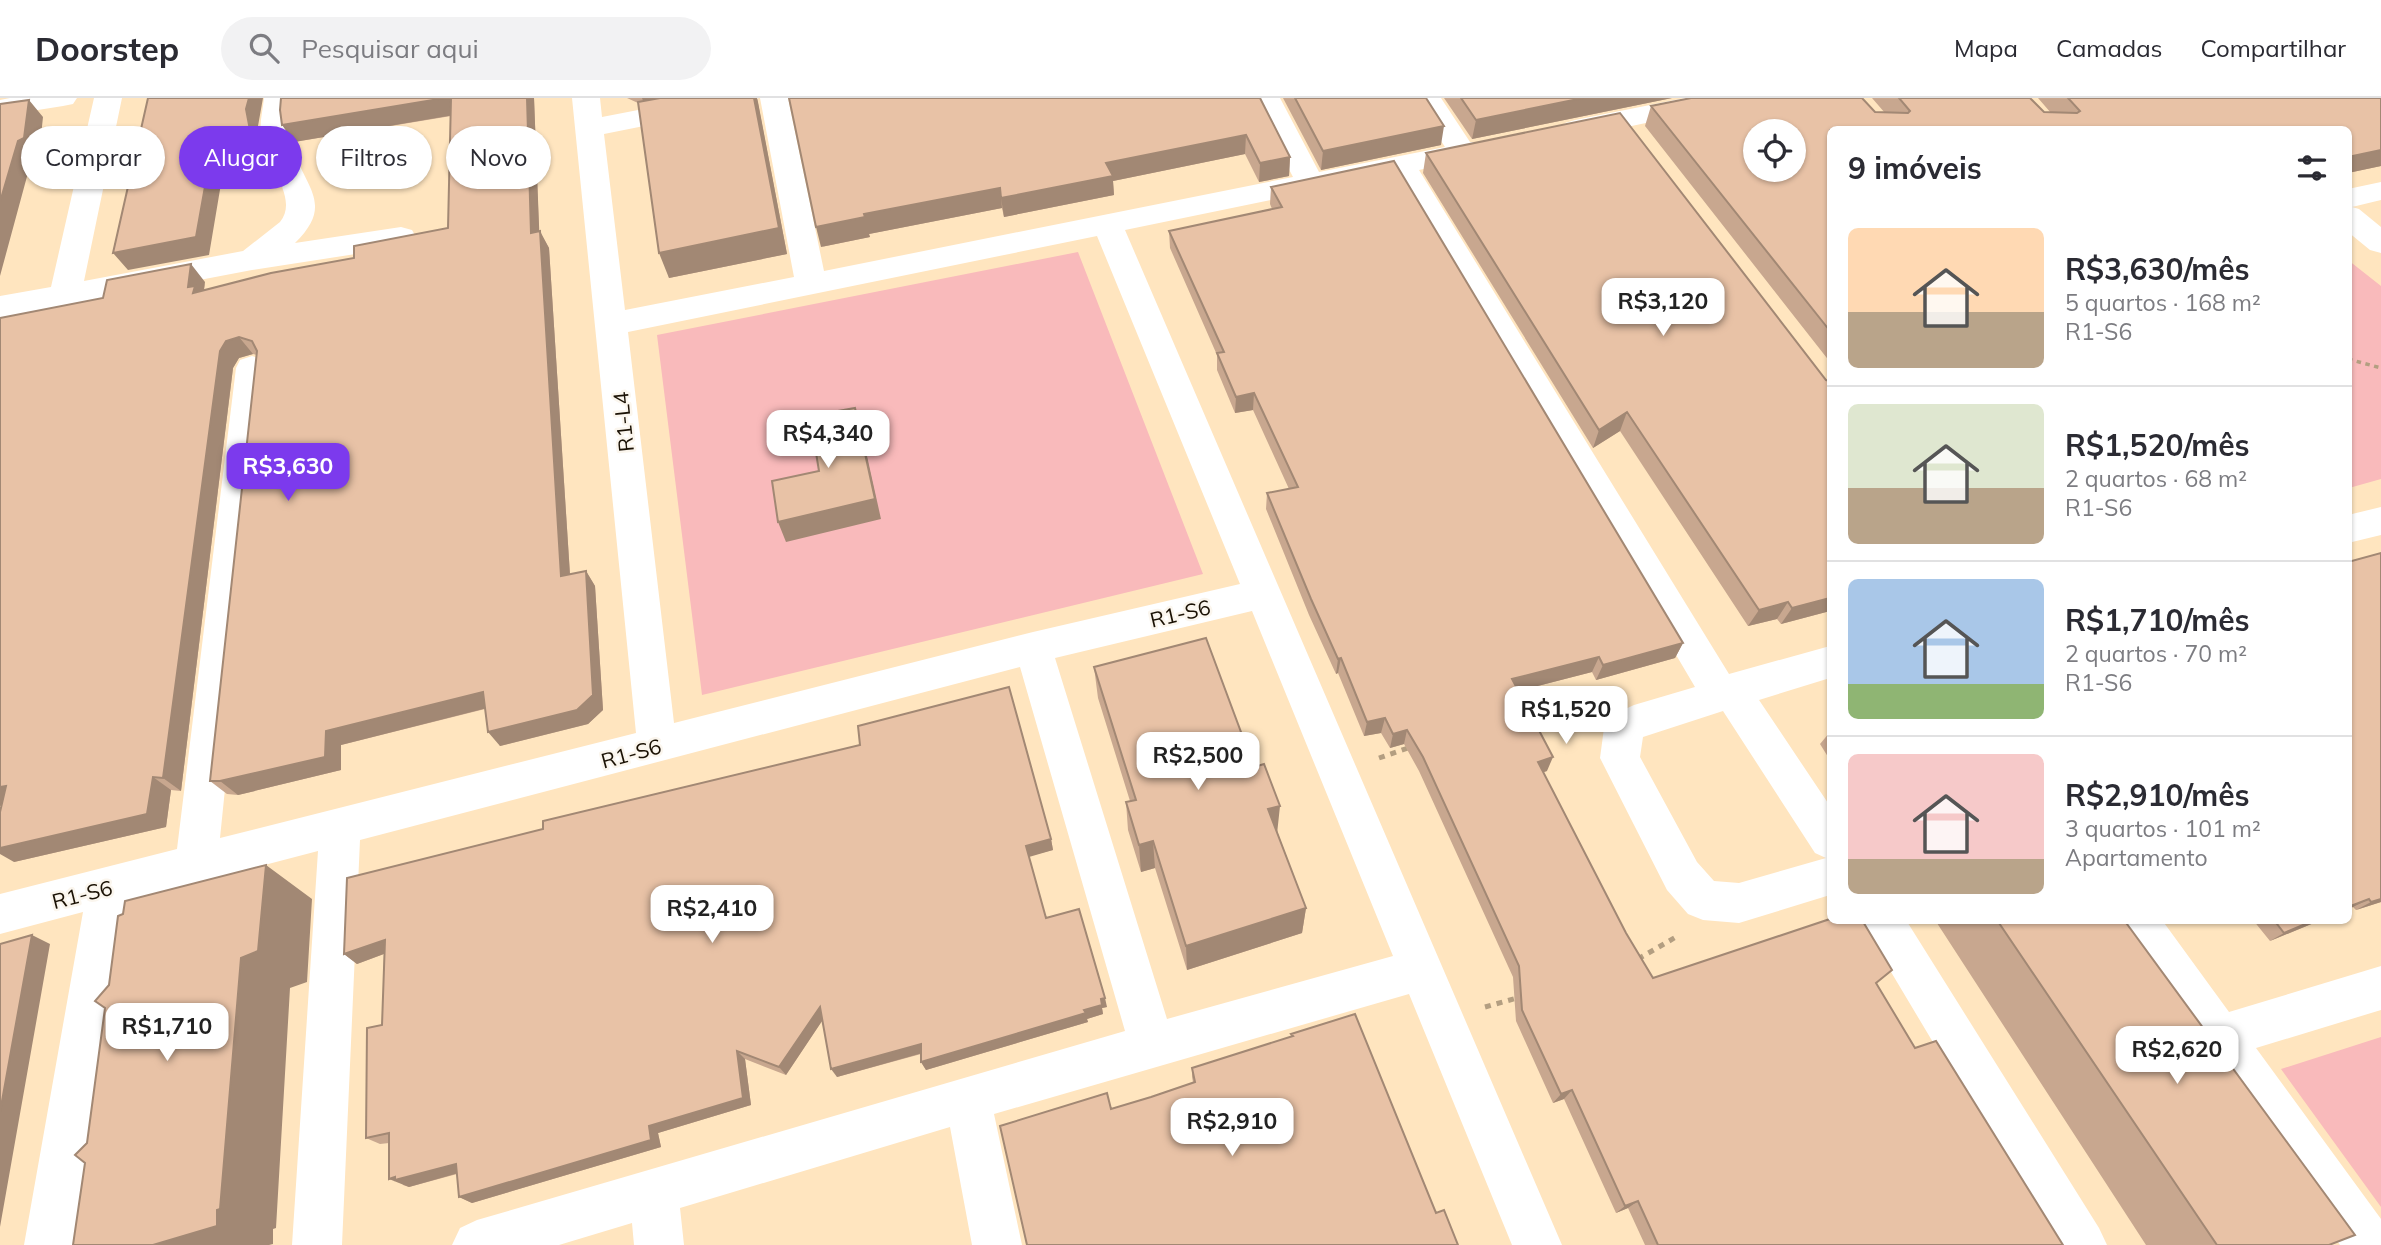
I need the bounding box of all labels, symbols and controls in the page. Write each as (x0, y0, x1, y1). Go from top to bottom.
search box (221, 17, 711, 80)
text: Doorstep (35, 28, 179, 69)
icon: search (245, 29, 283, 67)
text: Pesquisar aqui (301, 32, 479, 65)
text: Mapa (1954, 33, 2018, 63)
text: Camadas (2056, 33, 2163, 63)
text: Compartilhar (2201, 33, 2346, 63)
map controls (1743, 119, 1806, 182)
button: locate (1743, 119, 1806, 182)
chip: Comprar (21, 126, 165, 189)
chip: Alugar (179, 126, 302, 189)
chip: Filtros (316, 126, 432, 189)
chip: Novo (446, 126, 551, 189)
text: 9 imóveis (1848, 149, 1982, 187)
icon: filters (2293, 149, 2331, 187)
text: R$3,630/mês (2065, 250, 2250, 288)
icon: home (1904, 256, 1988, 340)
pin: R$3,120 (1598, 278, 1728, 338)
text: R$3,120 (1618, 286, 1708, 315)
text: 5 quartos · 168 m² (2065, 288, 2261, 317)
text: R1-S6 (2065, 317, 2132, 346)
street label: R1-L4 (607, 390, 639, 453)
pin: R$4,340 (763, 410, 893, 470)
text: R$4,340 (783, 418, 873, 447)
text: R$1,520/mês (2065, 426, 2250, 464)
icon: home (1904, 432, 1988, 516)
pin: R$3,630 (223, 444, 353, 503)
text: R$3,630 (243, 451, 333, 480)
text: 2 quartos · 68 m² (2065, 464, 2247, 493)
text: R1-S6 (2065, 493, 2132, 522)
street label: R1-S6 (1147, 593, 1213, 633)
text: R$1,710/mês (2065, 601, 2250, 639)
icon: home (1904, 607, 1988, 691)
text: 2 quartos · 70 m² (2065, 639, 2247, 668)
text: R1-S6 (2065, 668, 2132, 697)
pin: R$1,520 (1501, 686, 1631, 746)
text: R$1,520 (1521, 694, 1611, 723)
street label: R1-S6 (598, 732, 664, 774)
pin: R$2,500 (1133, 732, 1263, 792)
text: R$2,500 (1153, 740, 1243, 769)
text: R$2,910/mês (2065, 776, 2250, 814)
icon: home (1904, 782, 1988, 866)
text: 3 quartos · 101 m² (2065, 814, 2261, 843)
text: Apartamento (2065, 843, 2208, 872)
street label: R1-S6 (49, 874, 115, 914)
pin: R$2,410 (647, 886, 777, 945)
text: R$2,410 (667, 893, 757, 922)
pin: R$1,710 (102, 1004, 232, 1063)
text: R$1,710 (122, 1011, 212, 1040)
pin: R$2,620 (2112, 1026, 2242, 1086)
text: R$2,620 (2132, 1034, 2222, 1063)
pin: R$2,910 (1167, 1098, 1297, 1158)
text: R$2,910 (1187, 1106, 1277, 1135)

